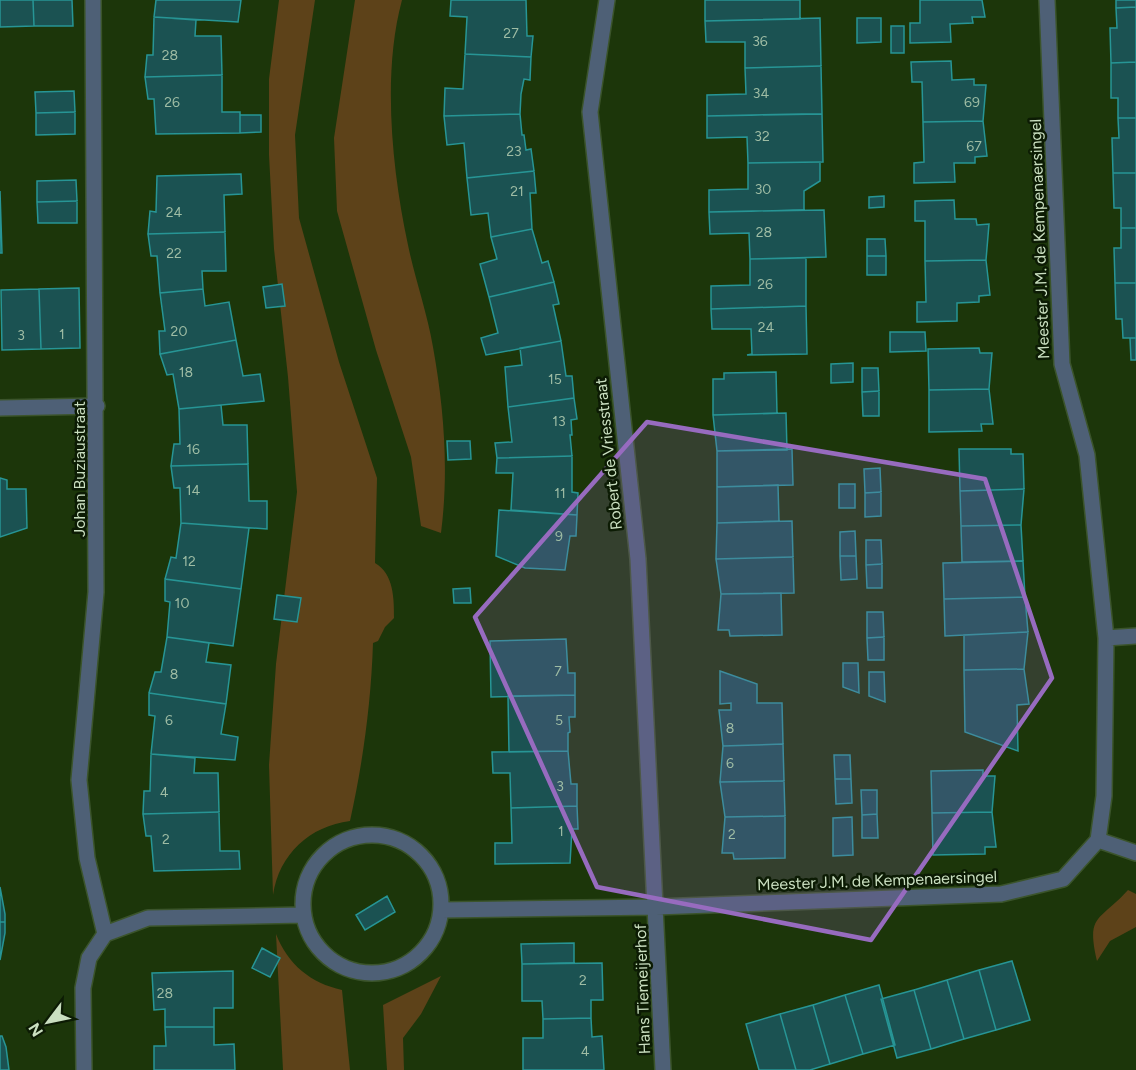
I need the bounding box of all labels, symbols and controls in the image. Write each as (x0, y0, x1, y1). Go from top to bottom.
house number: 27 (503, 25, 519, 42)
house number: 36 (752, 33, 768, 50)
house number: 28 (162, 47, 178, 64)
house number: 34 (753, 85, 769, 102)
house number: 26 (164, 94, 180, 111)
house number: 69 (964, 94, 980, 111)
street label: Meester J.M. de Kempenaersingel (1026, 119, 1053, 359)
house number: 32 (754, 128, 770, 145)
house number: 67 (966, 138, 982, 155)
house number: 23 (506, 143, 522, 160)
house number: 30 (755, 181, 771, 198)
house number: 21 (510, 183, 524, 200)
house number: 24 (166, 204, 183, 221)
house number: 28 (756, 224, 772, 241)
house number: 22 (166, 245, 182, 262)
house number: 26 (757, 276, 773, 293)
house number: 24 (758, 319, 775, 336)
house number: 20 (171, 323, 187, 340)
house number: 1 (59, 326, 65, 343)
house number: 3 (17, 327, 25, 344)
house number: 18 (179, 364, 193, 381)
house number: 15 (548, 371, 562, 388)
street label: Robert de Vriesstraat (591, 377, 626, 531)
street label: Johan Buziaustraat (70, 401, 89, 537)
house number: 13 (552, 413, 566, 430)
house number: 16 (186, 441, 200, 458)
house number: 14 (186, 482, 201, 499)
house number: 11 (554, 485, 566, 502)
house number: 9 (555, 528, 563, 545)
house number: 12 (182, 553, 196, 570)
house number: 10 (175, 595, 189, 612)
house number: 7 (554, 663, 562, 680)
house number: 8 (170, 666, 178, 683)
house number: 6 (165, 712, 173, 729)
house number: 5 (555, 712, 563, 729)
house number: 8 (726, 720, 734, 737)
house number: 6 (726, 755, 734, 772)
house number: 3 (556, 778, 564, 795)
house number: 4 (160, 784, 169, 801)
house number: 1 (558, 823, 564, 840)
house number: 2 (728, 826, 736, 843)
house number: 2 (162, 831, 170, 848)
street label: Meester J.M. de Kempenaersingel (757, 867, 997, 894)
street label: Hans Tiemeijerhof (631, 923, 654, 1054)
house number: 2 (579, 972, 587, 989)
house number: 28 (157, 985, 173, 1002)
north arrow (18, 992, 78, 1052)
text: N (24, 1019, 47, 1040)
house number: 4 (581, 1043, 590, 1060)

